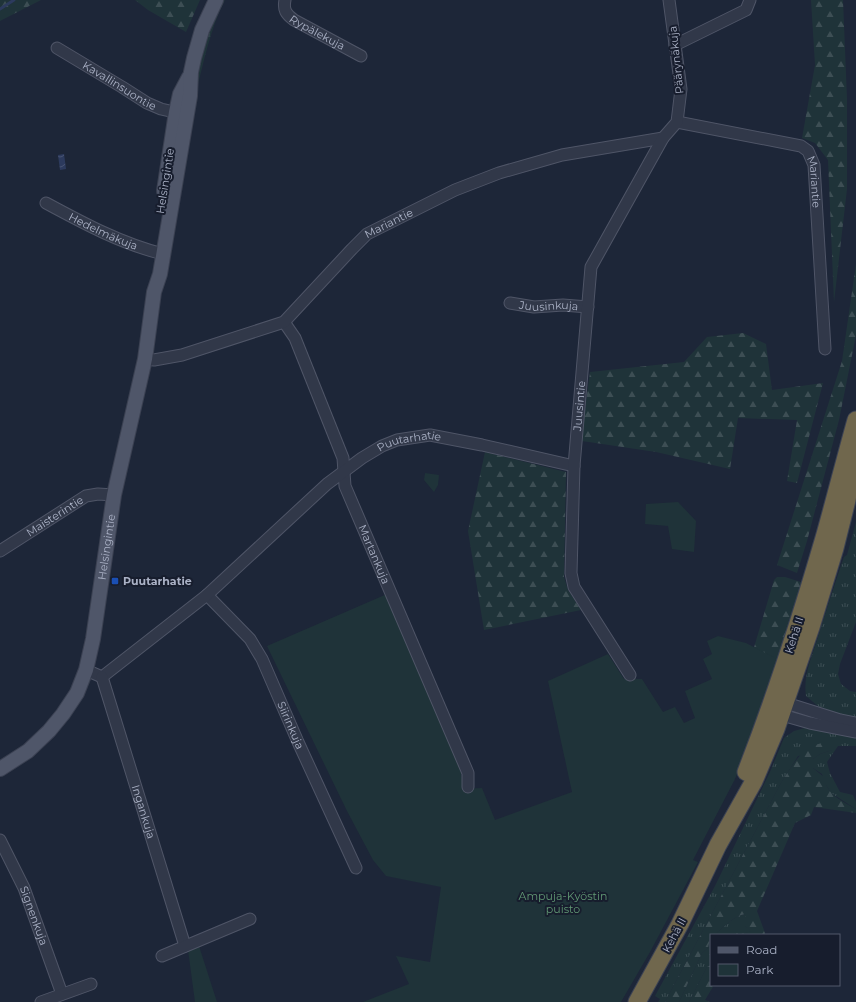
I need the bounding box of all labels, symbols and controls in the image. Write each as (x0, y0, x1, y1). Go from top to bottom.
street label: Rypälekuja (287, 12, 347, 53)
street label: Päärynäkuja (665, 25, 687, 95)
street label: Kavallinsuontie (80, 58, 159, 113)
street label: Helsingintie (153, 147, 177, 215)
street label: Mariantie (804, 154, 824, 209)
street label: Mariantie (362, 205, 416, 241)
street label: Hedelmäkuja (66, 209, 140, 253)
street label: Juusinkuja (517, 297, 579, 314)
street label: Juusintie (570, 380, 588, 432)
street label: Puutarhatie (374, 428, 443, 455)
street label: Maisterintie (24, 492, 86, 539)
street label: Helsingintie (95, 513, 118, 581)
street label: Martankuja (355, 522, 393, 586)
place label: Puutarhatie (123, 574, 192, 588)
marker: Puutarhatie (110, 576, 120, 586)
street label: Kehä II (782, 615, 806, 655)
street label: Siirinkuja (274, 699, 307, 751)
street label: Ingankuja (129, 783, 158, 840)
street label: Signenkuja (17, 884, 51, 947)
park label: Ampuja-Kyöstin puisto (519, 889, 607, 916)
street label: Kehä II (659, 915, 689, 955)
legend (710, 934, 840, 986)
text: Road (746, 942, 777, 957)
text: Park (746, 962, 774, 977)

